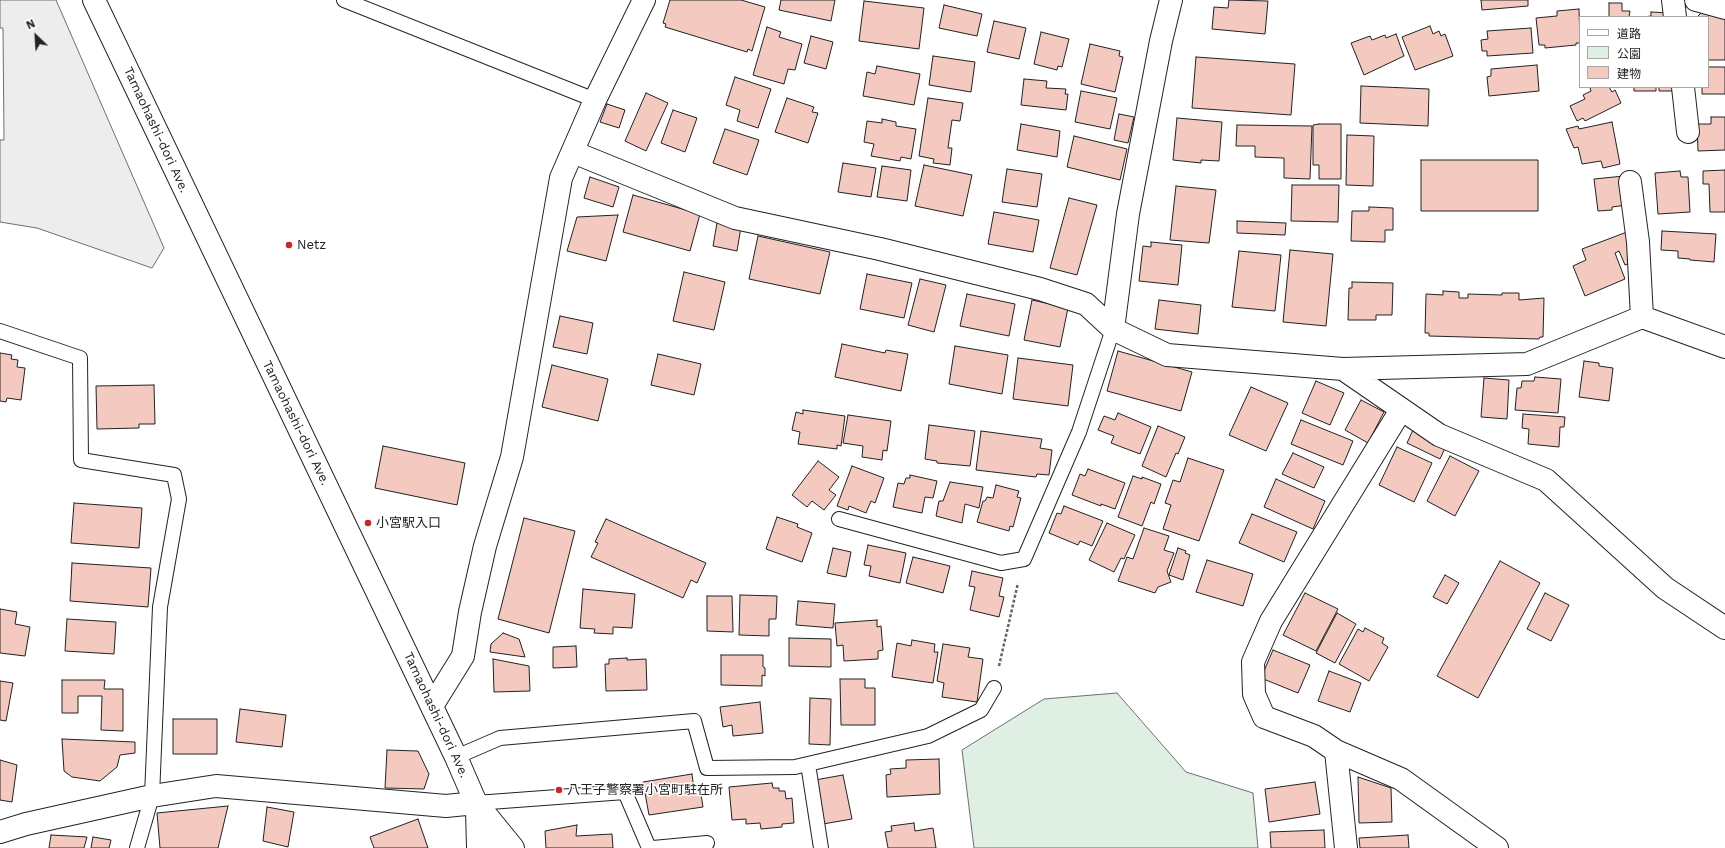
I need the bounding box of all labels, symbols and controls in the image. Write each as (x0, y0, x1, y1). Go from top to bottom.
north arrow (16, 16, 56, 56)
legend (1579, 16, 1709, 88)
text: N (24, 17, 37, 32)
text: 道路 (1617, 27, 1641, 41)
text: 公園 (1617, 47, 1641, 61)
street label: Tamaohashi-dori Ave. (120, 65, 192, 195)
text: 建物 (1617, 67, 1641, 81)
place label: Netz (297, 237, 326, 253)
marker: Netz (284, 240, 294, 250)
street label: Tamaohashi-dori Ave. (259, 358, 333, 488)
place label: 小宮駅入口 (376, 515, 441, 531)
marker: 小宮駅入口 (363, 518, 373, 528)
street label: Tamaohashi-dori Ave. (400, 650, 472, 780)
place label: 八王子警察署小宮町駐在所 (567, 782, 723, 798)
marker: 八王子警察署小宮町駐在所 (554, 785, 564, 795)

